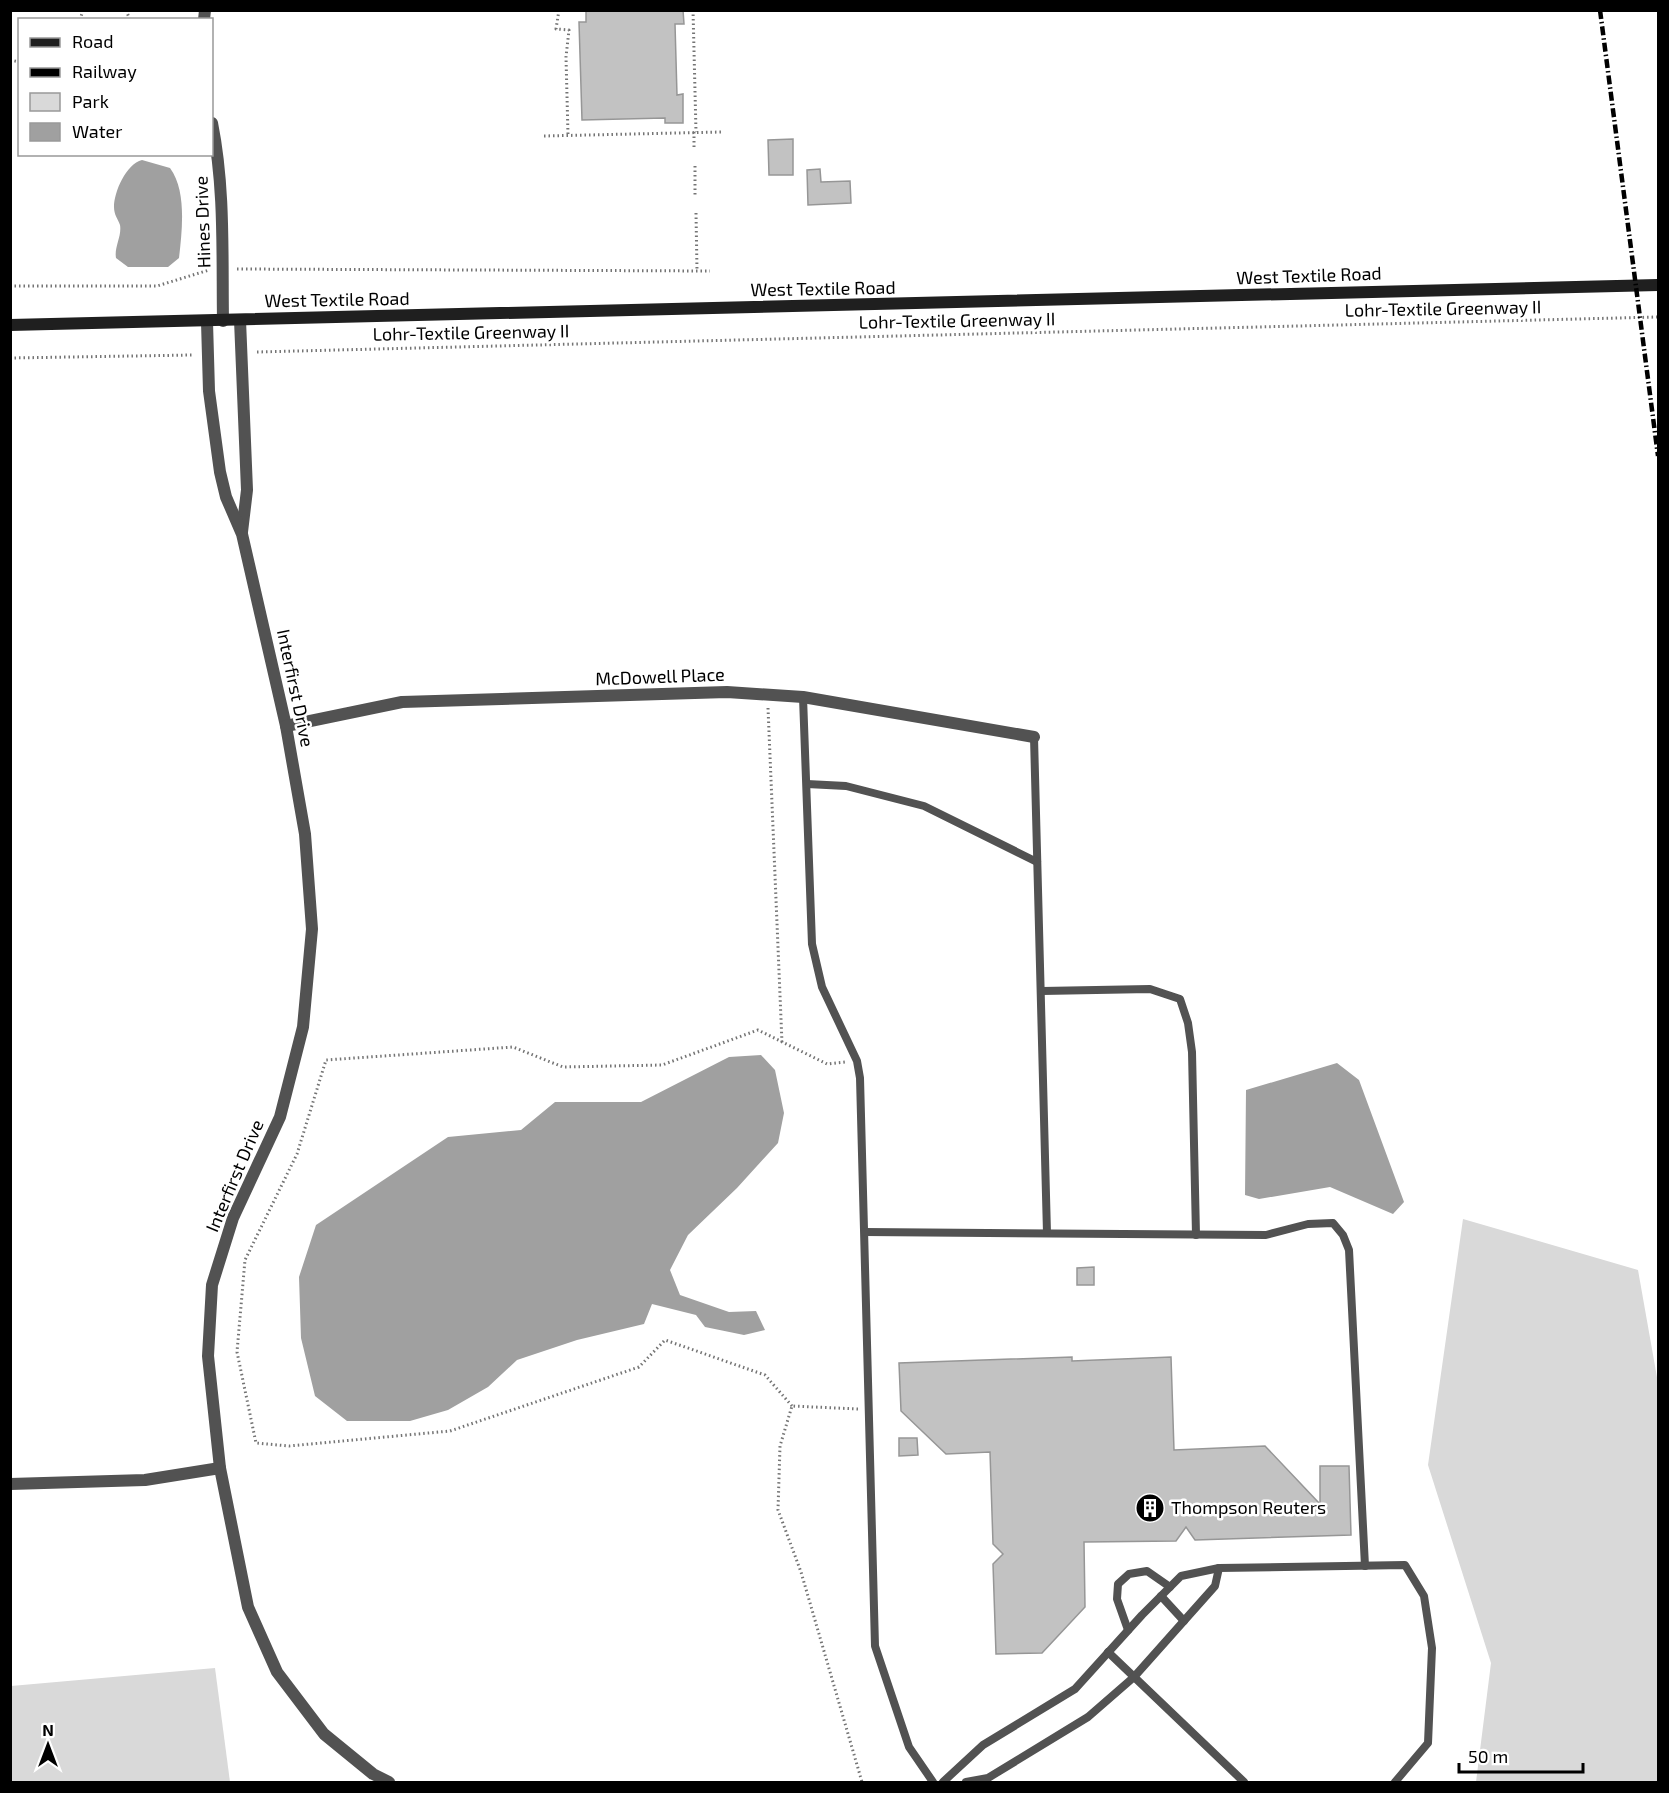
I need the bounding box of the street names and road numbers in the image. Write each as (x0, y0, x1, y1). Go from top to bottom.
street label: Hines Drive (189, 175, 215, 269)
street label: West Textile Road (1236, 261, 1382, 289)
street label: West Textile Road (750, 276, 896, 300)
street label: West Textile Road (264, 287, 410, 311)
street label: Lohr-Textile Greenway II (1344, 295, 1541, 321)
street label: Lohr-Textile Greenway II (858, 307, 1055, 333)
street label: Lohr-Textile Greenway II (372, 319, 569, 345)
street label: Interfirst Drive (273, 627, 319, 749)
street label: McDowell Place (595, 663, 725, 689)
street label: Interfirst Drive (201, 1116, 268, 1235)

